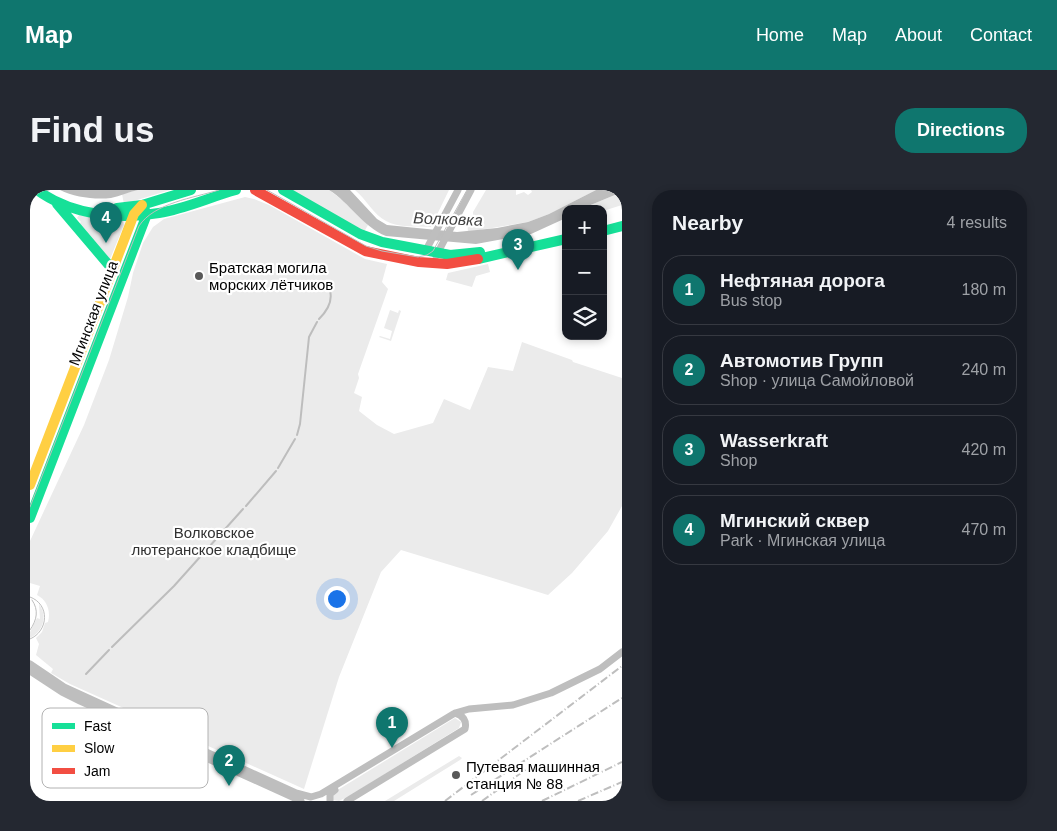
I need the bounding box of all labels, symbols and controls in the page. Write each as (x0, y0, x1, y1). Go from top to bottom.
text: Map (25, 21, 73, 48)
text: Home (756, 25, 804, 45)
text: Map (832, 25, 867, 45)
text: About (895, 25, 942, 45)
text: Contact (970, 25, 1032, 45)
button: Directions (895, 108, 1027, 153)
text: Find us (30, 110, 154, 149)
pin: 4 (90, 202, 122, 243)
map controls (562, 205, 607, 340)
button: + (562, 205, 607, 250)
water label: Волковка (413, 209, 483, 229)
text: Nearby (672, 211, 743, 234)
text: 4 results (947, 214, 1007, 231)
pin: 3 (502, 229, 534, 270)
button: − (562, 250, 607, 295)
street label: Мгинская улица (65, 258, 121, 368)
place label: Братская могила морских лётчиков (209, 259, 333, 293)
marker: Братская могила морских лётчиков (193, 270, 205, 282)
text: Нефтяная дорога (720, 270, 885, 291)
text: 1 (685, 281, 693, 298)
text: 180 m (962, 281, 1006, 298)
text: Bus stop (720, 292, 782, 309)
button: layers (562, 295, 607, 340)
text: Автомотив Групп (720, 350, 883, 371)
text: 2 (685, 361, 693, 378)
text: 240 m (962, 361, 1006, 378)
text: Shop · улица Самойловой (720, 372, 914, 389)
text: Wasserkraft (720, 430, 828, 451)
text: 3 (685, 441, 693, 458)
text: 420 m (962, 441, 1006, 458)
text: Shop (720, 452, 757, 469)
text: Мгинский сквер (720, 510, 869, 531)
text: 4 (685, 521, 693, 538)
text: 470 m (962, 521, 1006, 538)
park label: Волковское лютеранское кладбище (132, 524, 296, 558)
text: Park · Мгинская улица (720, 532, 885, 549)
your location (324, 586, 350, 612)
pin: 1 (376, 707, 408, 748)
legend (42, 708, 208, 788)
text: Fast (84, 718, 111, 734)
text: Slow (84, 740, 115, 756)
pin: 2 (213, 745, 245, 786)
place label: Путевая машинная станция № 88 (466, 758, 600, 792)
text: Jam (84, 763, 110, 779)
marker: Путевая машинная станция № 88 (450, 769, 462, 781)

